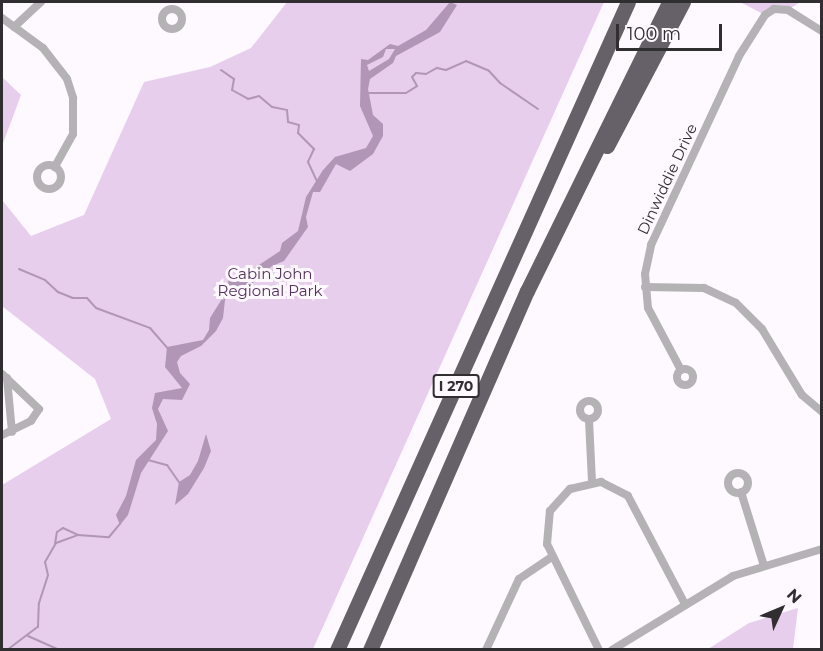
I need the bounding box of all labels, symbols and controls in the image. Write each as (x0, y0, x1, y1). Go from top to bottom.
scale bar (619, 12, 726, 50)
text: 100 m (627, 23, 681, 45)
street label: Dinwiddie Drive (633, 121, 701, 237)
park label: Cabin John Regional Park (218, 264, 322, 299)
road number: I 270 (432, 375, 480, 397)
north arrow (751, 579, 811, 639)
text: N (783, 585, 806, 607)

